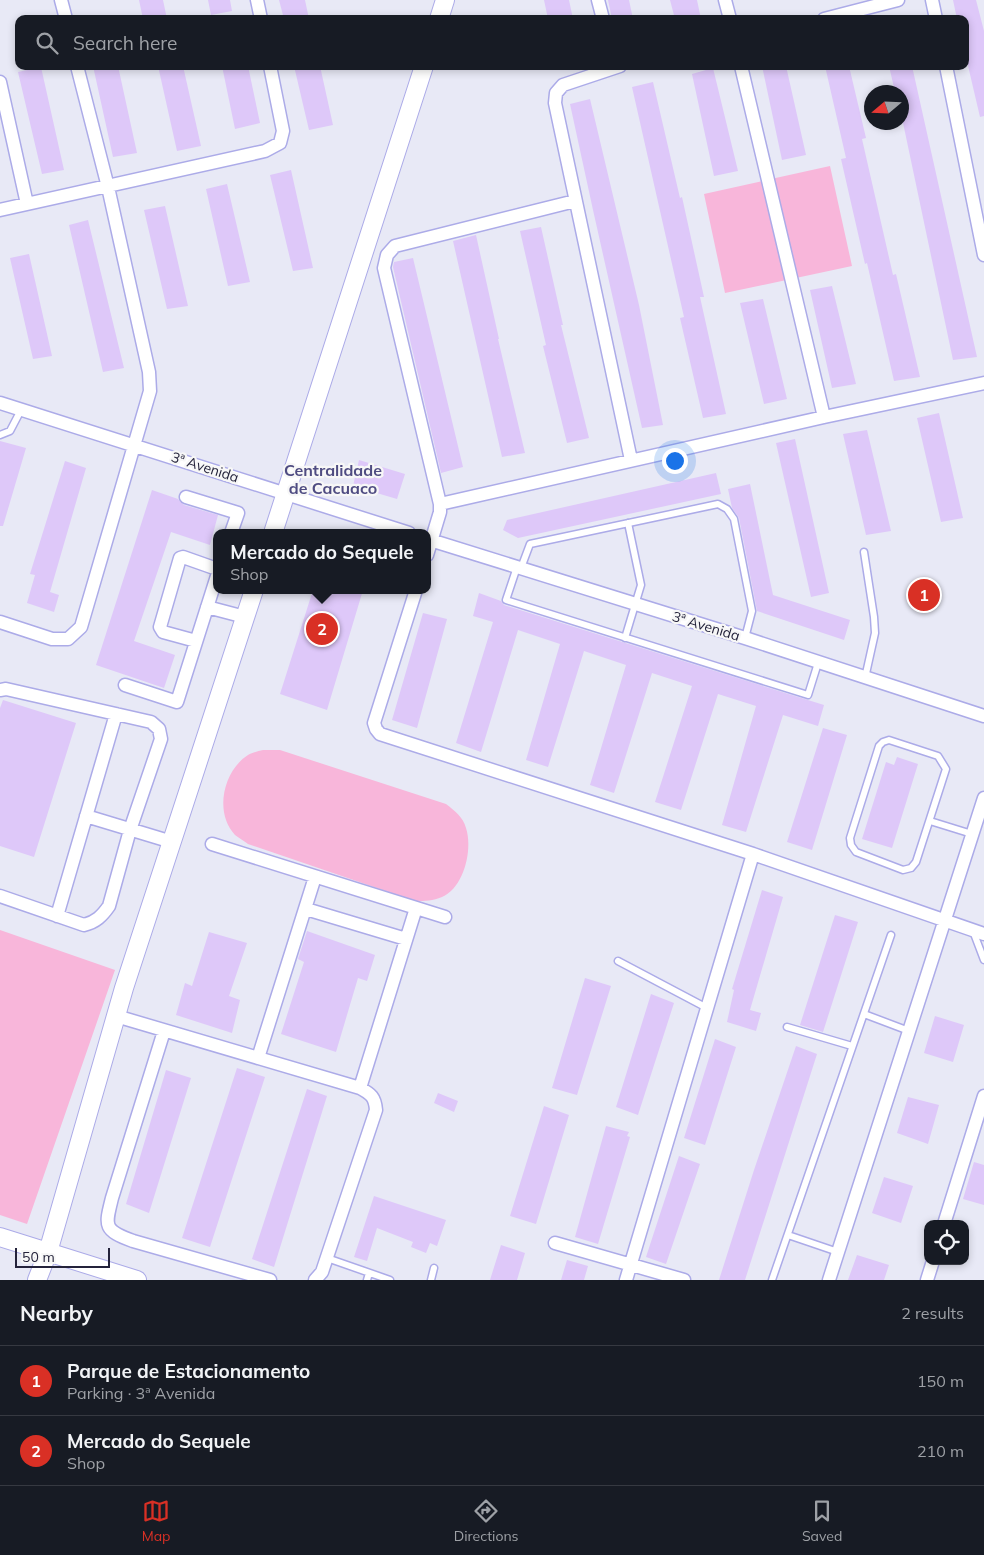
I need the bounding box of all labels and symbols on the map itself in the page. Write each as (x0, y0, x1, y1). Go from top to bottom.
north arrow (864, 85, 909, 130)
street label: 3ª Avenida (169, 448, 241, 486)
your location (662, 448, 688, 474)
district label: Centralidade de Cacuaco (284, 460, 382, 498)
pin: 1 (908, 576, 940, 614)
street label: 3ª Avenida (670, 607, 742, 645)
pin: 2 (306, 610, 338, 648)
scale bar (15, 1245, 110, 1268)

